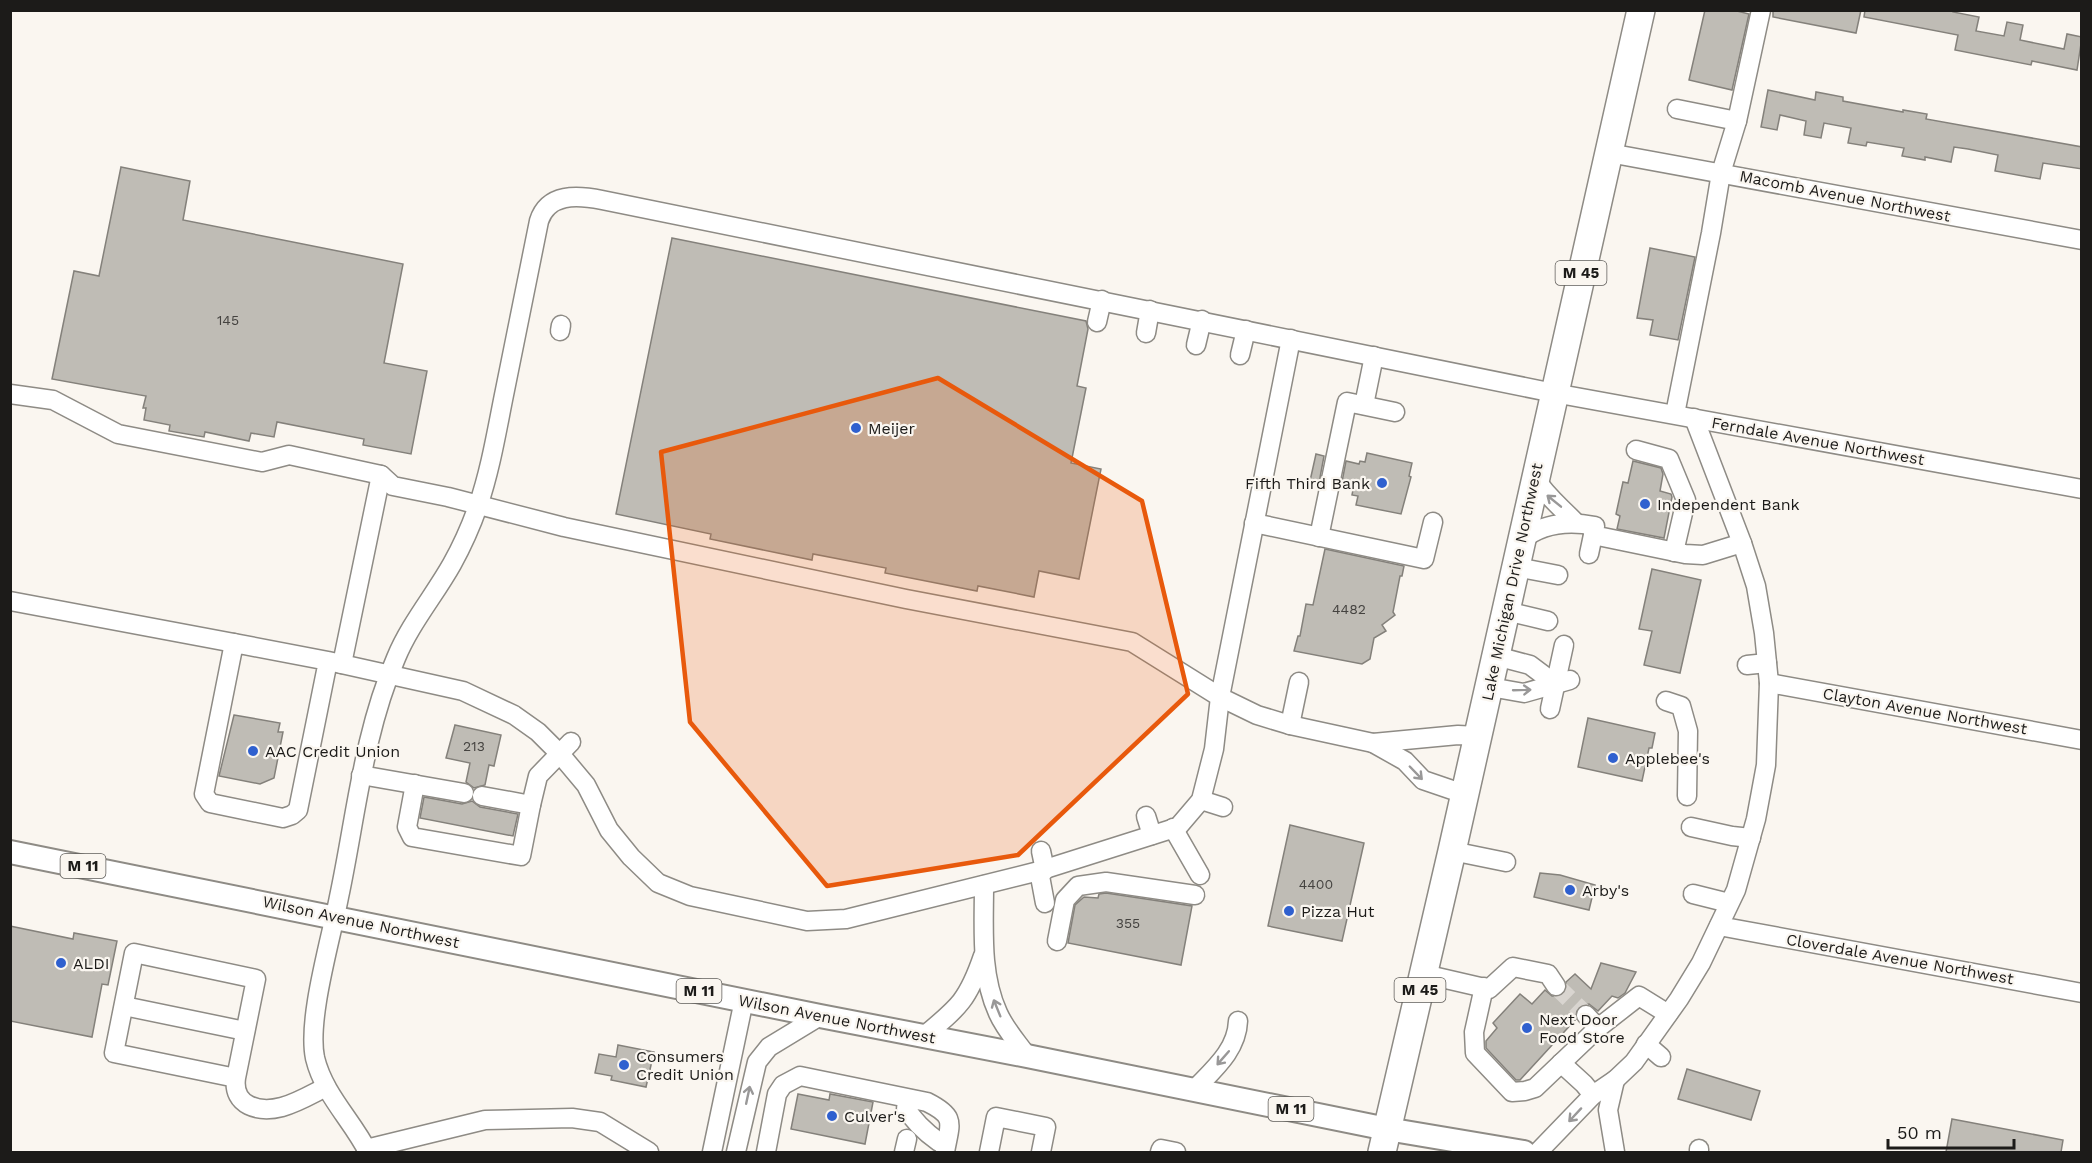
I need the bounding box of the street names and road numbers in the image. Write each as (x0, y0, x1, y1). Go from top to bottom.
street label: Macomb Avenue Northwest (1738, 166, 1952, 226)
road number: M 45 (1556, 261, 1606, 285)
street label: Ferndale Avenue Northwest (1710, 413, 1926, 469)
street label: Lake Michigan Drive Northwest (1477, 461, 1547, 703)
street label: Clayton Avenue Northwest (1821, 684, 2029, 738)
road number: M 11 (60, 854, 106, 878)
street label: Wilson Avenue Northwest (261, 892, 461, 952)
street label: Cloverdale Avenue Northwest (1785, 930, 2015, 988)
road number: M 45 (1394, 978, 1446, 1002)
road number: M 11 (676, 979, 722, 1003)
street label: Wilson Avenue Northwest (737, 991, 938, 1048)
road number: M 11 (1268, 1097, 1314, 1121)

